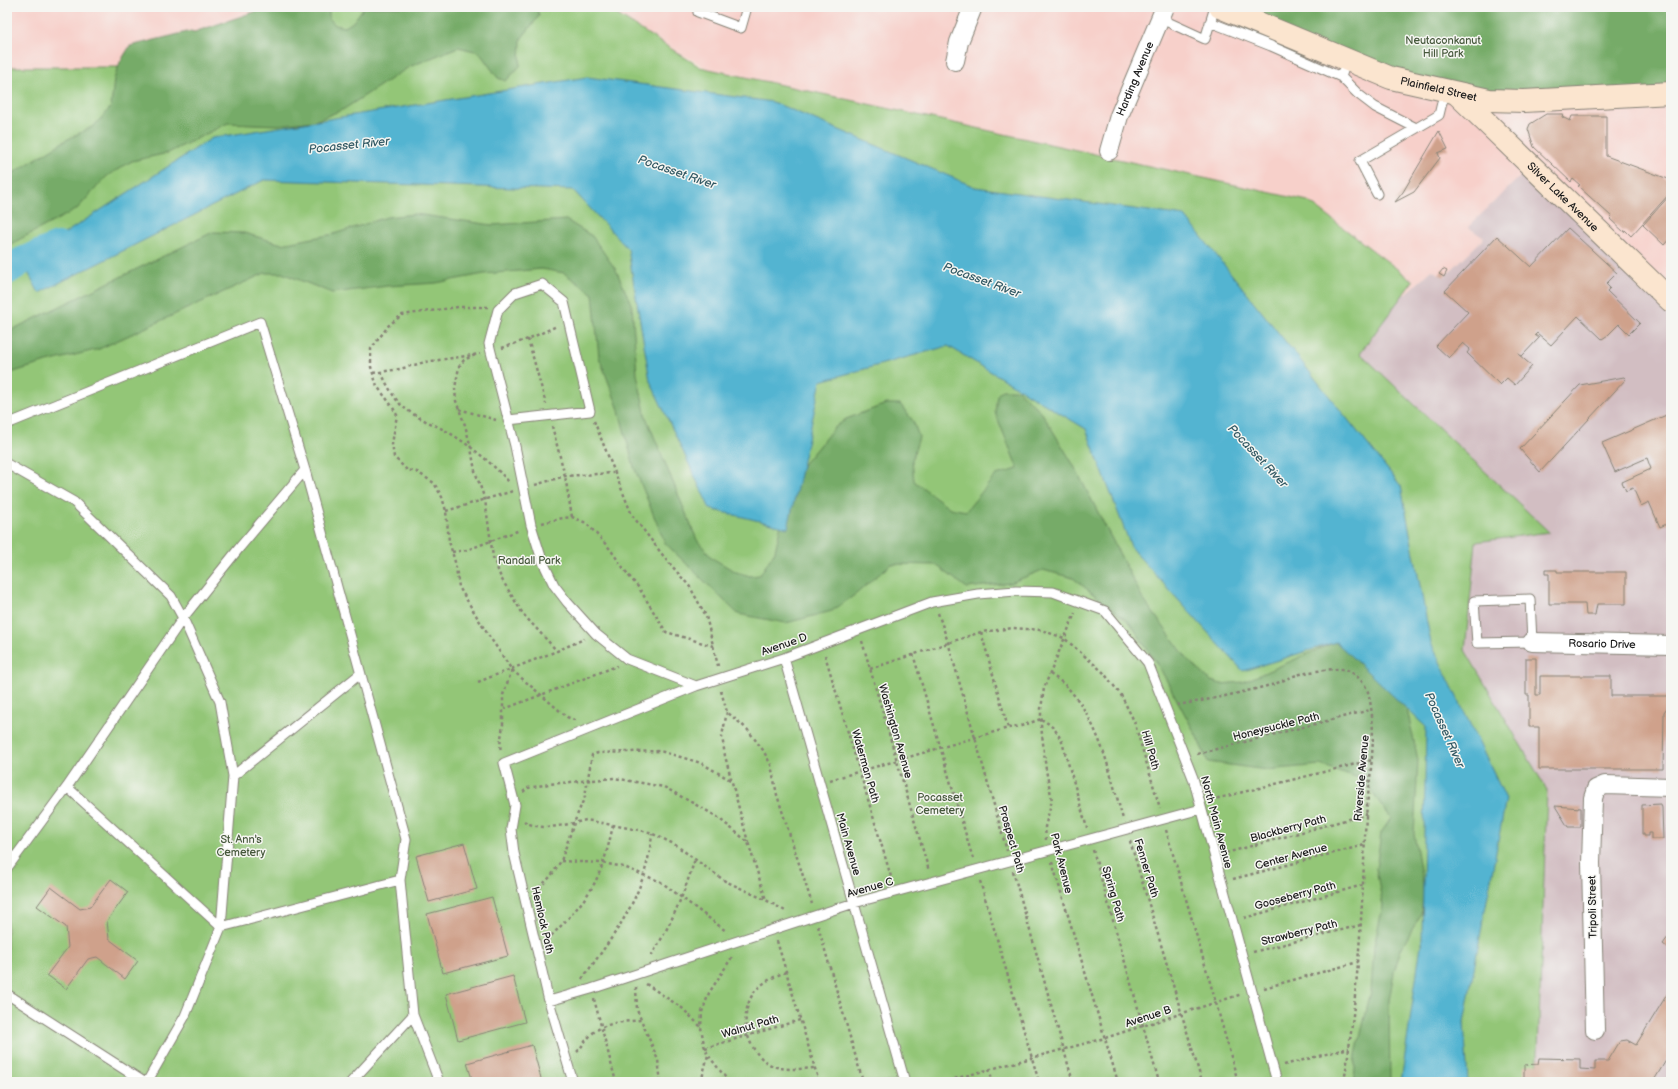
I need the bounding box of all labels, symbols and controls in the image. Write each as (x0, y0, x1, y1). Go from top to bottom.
park label: Neutaconkanut Hill Park (1405, 34, 1481, 60)
street label: Harding Avenue (1114, 39, 1157, 118)
street label: Plainfield Street (1399, 74, 1479, 104)
water label: Pocasset River (308, 134, 392, 157)
water label: Pocasset River (636, 152, 719, 193)
street label: Silver Lake Avenue (1524, 160, 1601, 235)
water label: Pocasset River (941, 260, 1024, 302)
water label: Pocasset River (1224, 421, 1292, 492)
park label: Randall Park (498, 554, 561, 567)
street label: Avenue D (759, 631, 809, 658)
street label: Rosario Drive (1568, 637, 1636, 651)
street label: Washington Avenue (876, 682, 915, 780)
water label: Pocasset River (1421, 690, 1469, 772)
street label: Honeysuckle Path (1232, 709, 1321, 744)
street label: Waterman Path (849, 728, 882, 804)
street label: Hill Path (1139, 729, 1162, 771)
street label: Riverside Avenue (1351, 734, 1372, 822)
street label: North Main Avenue (1198, 774, 1235, 870)
park label: Pocasset Cemetery (915, 791, 965, 817)
street label: Prospect Path (996, 804, 1027, 874)
street label: Main Avenue (833, 811, 864, 877)
street label: Blackberry Path (1249, 812, 1327, 845)
street label: Park Avenue (1048, 831, 1075, 895)
park label: St. Ann's Cemetery (216, 833, 266, 859)
street label: Fenner Path (1131, 837, 1162, 899)
street label: Center Avenue (1254, 841, 1329, 872)
street label: Spring Path (1099, 865, 1128, 923)
street label: Avenue C (845, 875, 895, 900)
street label: Tripoli Street (1585, 875, 1600, 939)
street label: Gooseberry Path (1253, 878, 1337, 913)
street label: Hemlock Path (528, 885, 557, 955)
street label: Strawberry Path (1260, 917, 1339, 948)
street label: Avenue B (1124, 1003, 1173, 1030)
street label: Walnut Path (720, 1012, 780, 1041)

